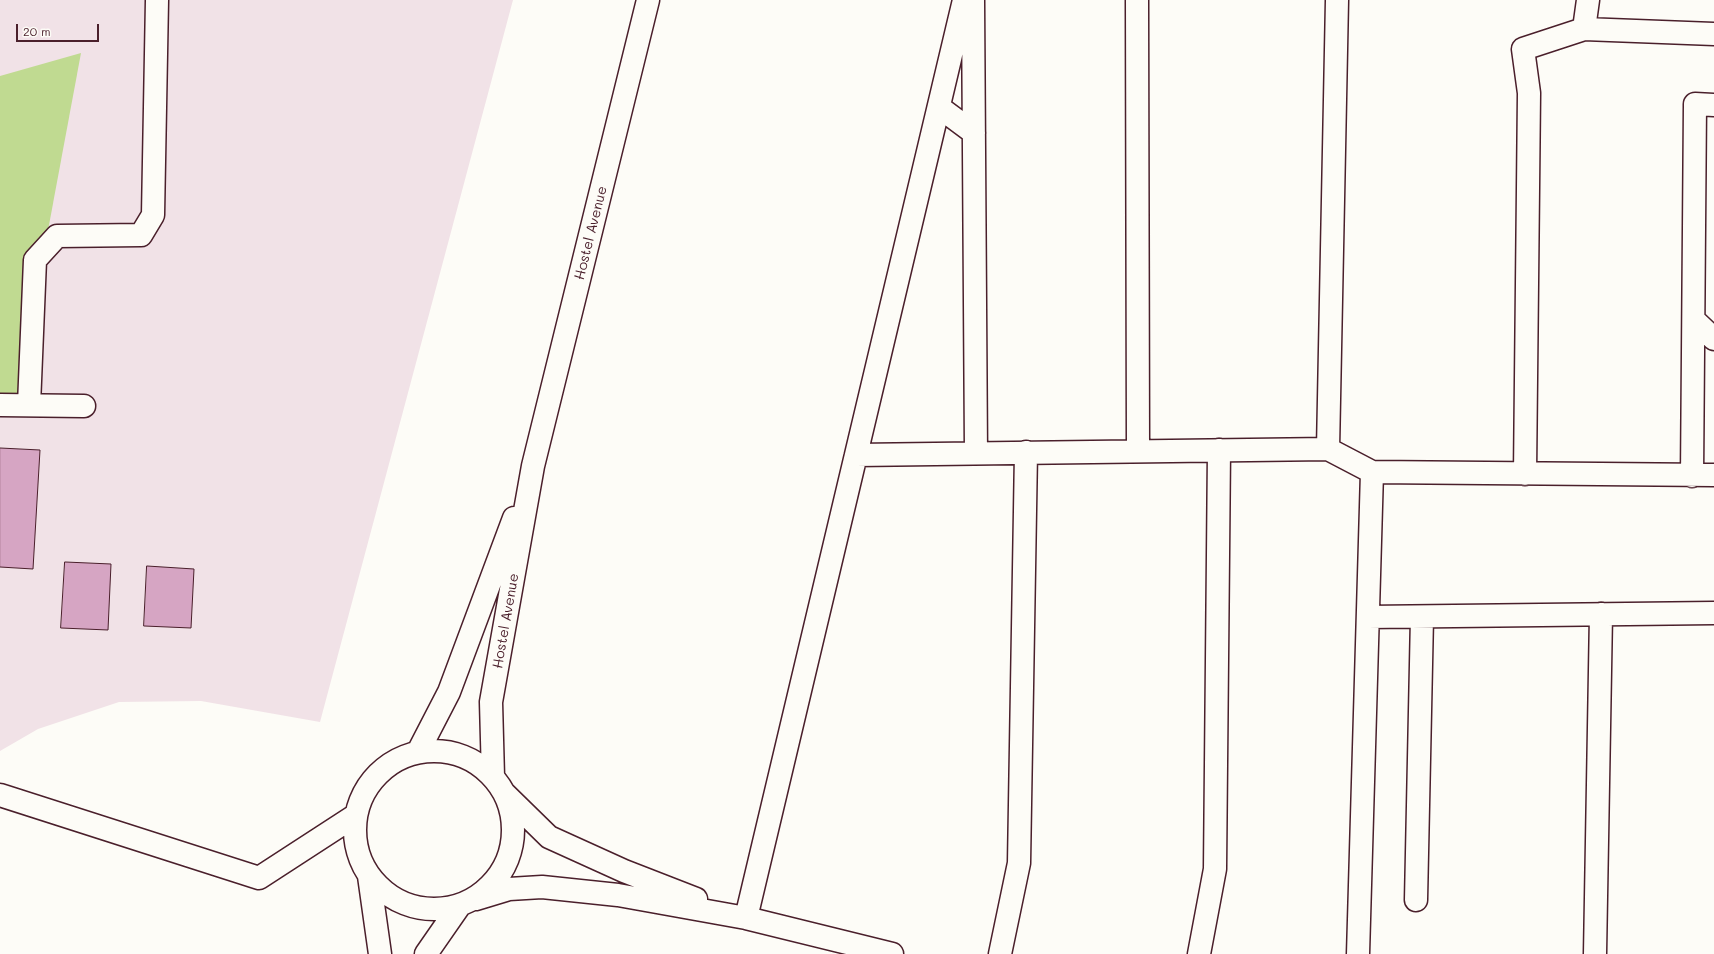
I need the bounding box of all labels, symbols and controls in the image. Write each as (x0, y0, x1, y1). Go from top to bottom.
scale bar (18, 16, 101, 42)
text: 20 m (23, 23, 51, 39)
street label: Hostel Avenue (571, 184, 611, 282)
street label: Hostel Avenue (489, 572, 523, 670)

